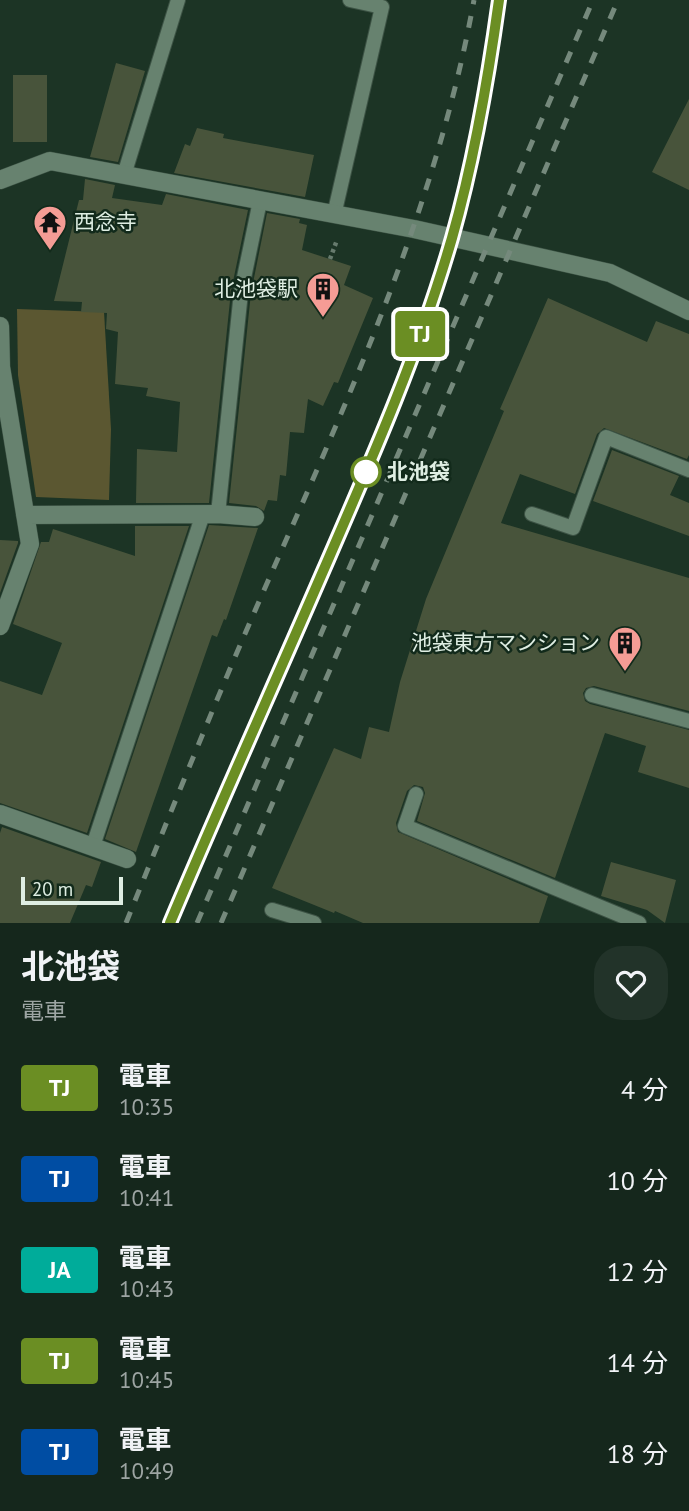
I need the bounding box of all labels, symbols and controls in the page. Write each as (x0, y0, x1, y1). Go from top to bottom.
temple icon: 西念寺 (31, 203, 69, 252)
place label: 西念寺 (74, 208, 137, 235)
building icon: 北池袋駅 (304, 270, 342, 319)
place label: 北池袋駅 (214, 275, 298, 302)
line badge: TJ (388, 311, 452, 357)
text: TJ (409, 318, 431, 349)
marker: 北池袋 (351, 457, 381, 487)
place label: 北池袋 (387, 458, 450, 485)
building icon: 池袋東方マンション (606, 624, 644, 673)
place label: 池袋東方マンション (411, 629, 600, 656)
scale bar (21, 874, 122, 906)
text: 20 m (32, 877, 73, 901)
text: 北池袋 (21, 944, 120, 987)
button: heart (594, 946, 668, 1020)
text: 電車 (21, 996, 67, 1025)
text: 電車 (119, 1059, 171, 1092)
text: TJ (49, 1072, 70, 1103)
text: 4 分 (621, 1073, 668, 1106)
text: 10:35 (119, 1092, 174, 1121)
text: 電車 (119, 1150, 171, 1183)
text: TJ (49, 1163, 70, 1194)
text: 10 分 (607, 1164, 668, 1197)
text: 10:41 (119, 1183, 174, 1212)
text: 電車 (119, 1241, 171, 1274)
text: JA (48, 1254, 71, 1285)
text: 12 分 (607, 1255, 668, 1288)
text: 10:43 (119, 1274, 174, 1303)
text: 電車 (119, 1332, 171, 1365)
text: TJ (49, 1345, 70, 1376)
text: 14 分 (607, 1346, 668, 1379)
text: 10:45 (119, 1365, 174, 1394)
text: 電車 (119, 1423, 171, 1456)
text: TJ (49, 1436, 70, 1467)
text: 18 分 (607, 1437, 668, 1470)
text: 10:49 (119, 1456, 174, 1485)

